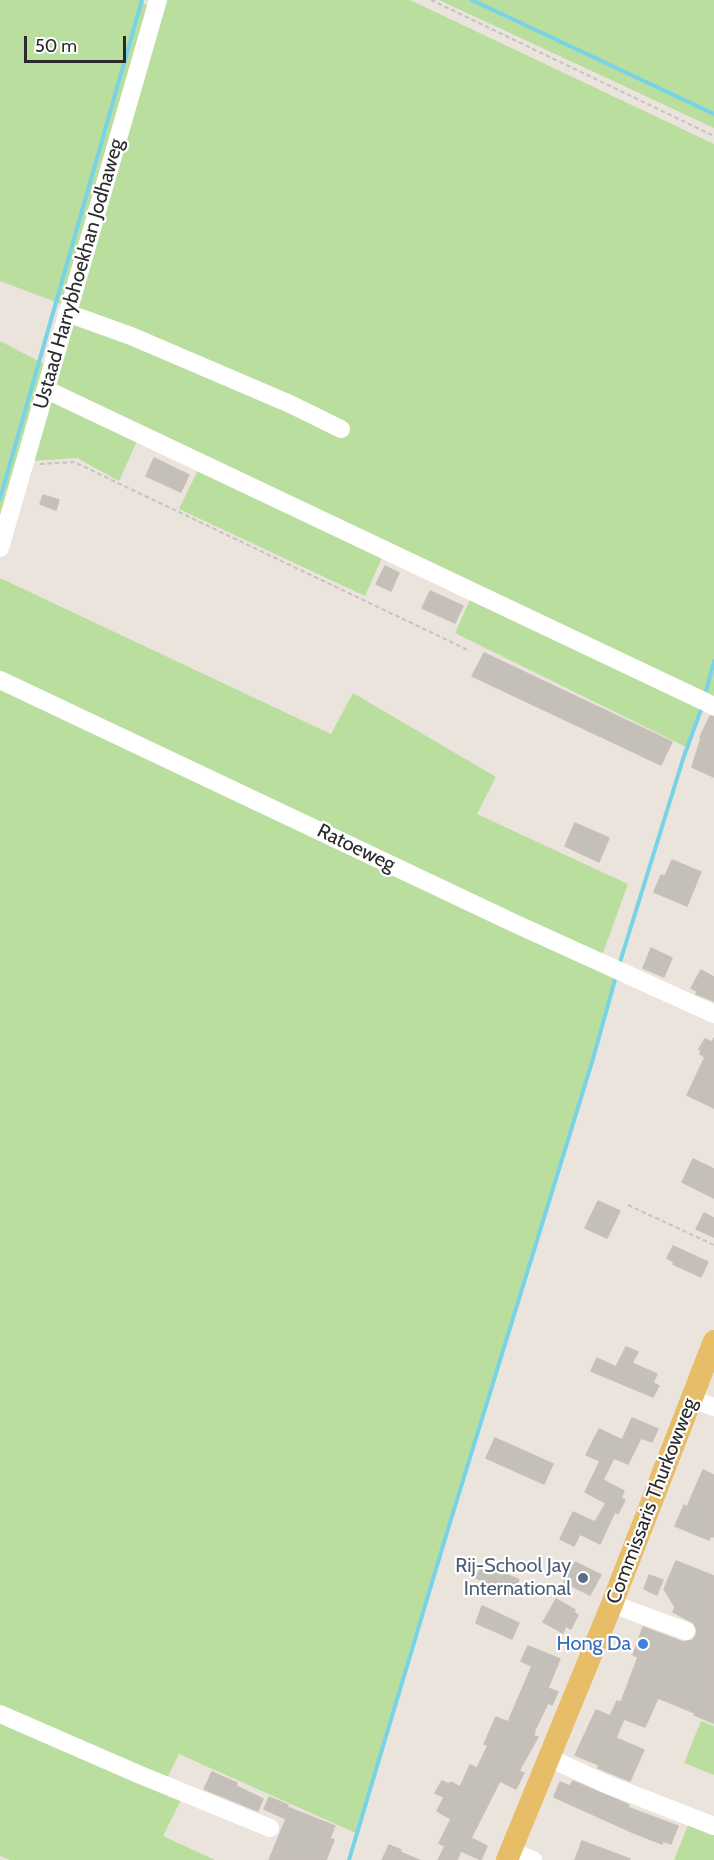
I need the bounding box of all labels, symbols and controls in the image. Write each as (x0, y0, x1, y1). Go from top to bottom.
scale bar (27, 24, 129, 62)
text: 50 m (35, 35, 77, 57)
street label: Ustaad Harrybhoekhan Jodhaweg (29, 136, 129, 412)
street label: Ratoeweg (313, 819, 399, 877)
street label: Commissaris Thurkowweg (602, 1395, 702, 1607)
place label: Rij-School Jay International (455, 1554, 571, 1601)
marker: Rij-School Jay International (576, 1571, 590, 1585)
place label: Hong Da (557, 1632, 631, 1656)
marker: Hong Da (636, 1637, 650, 1651)

